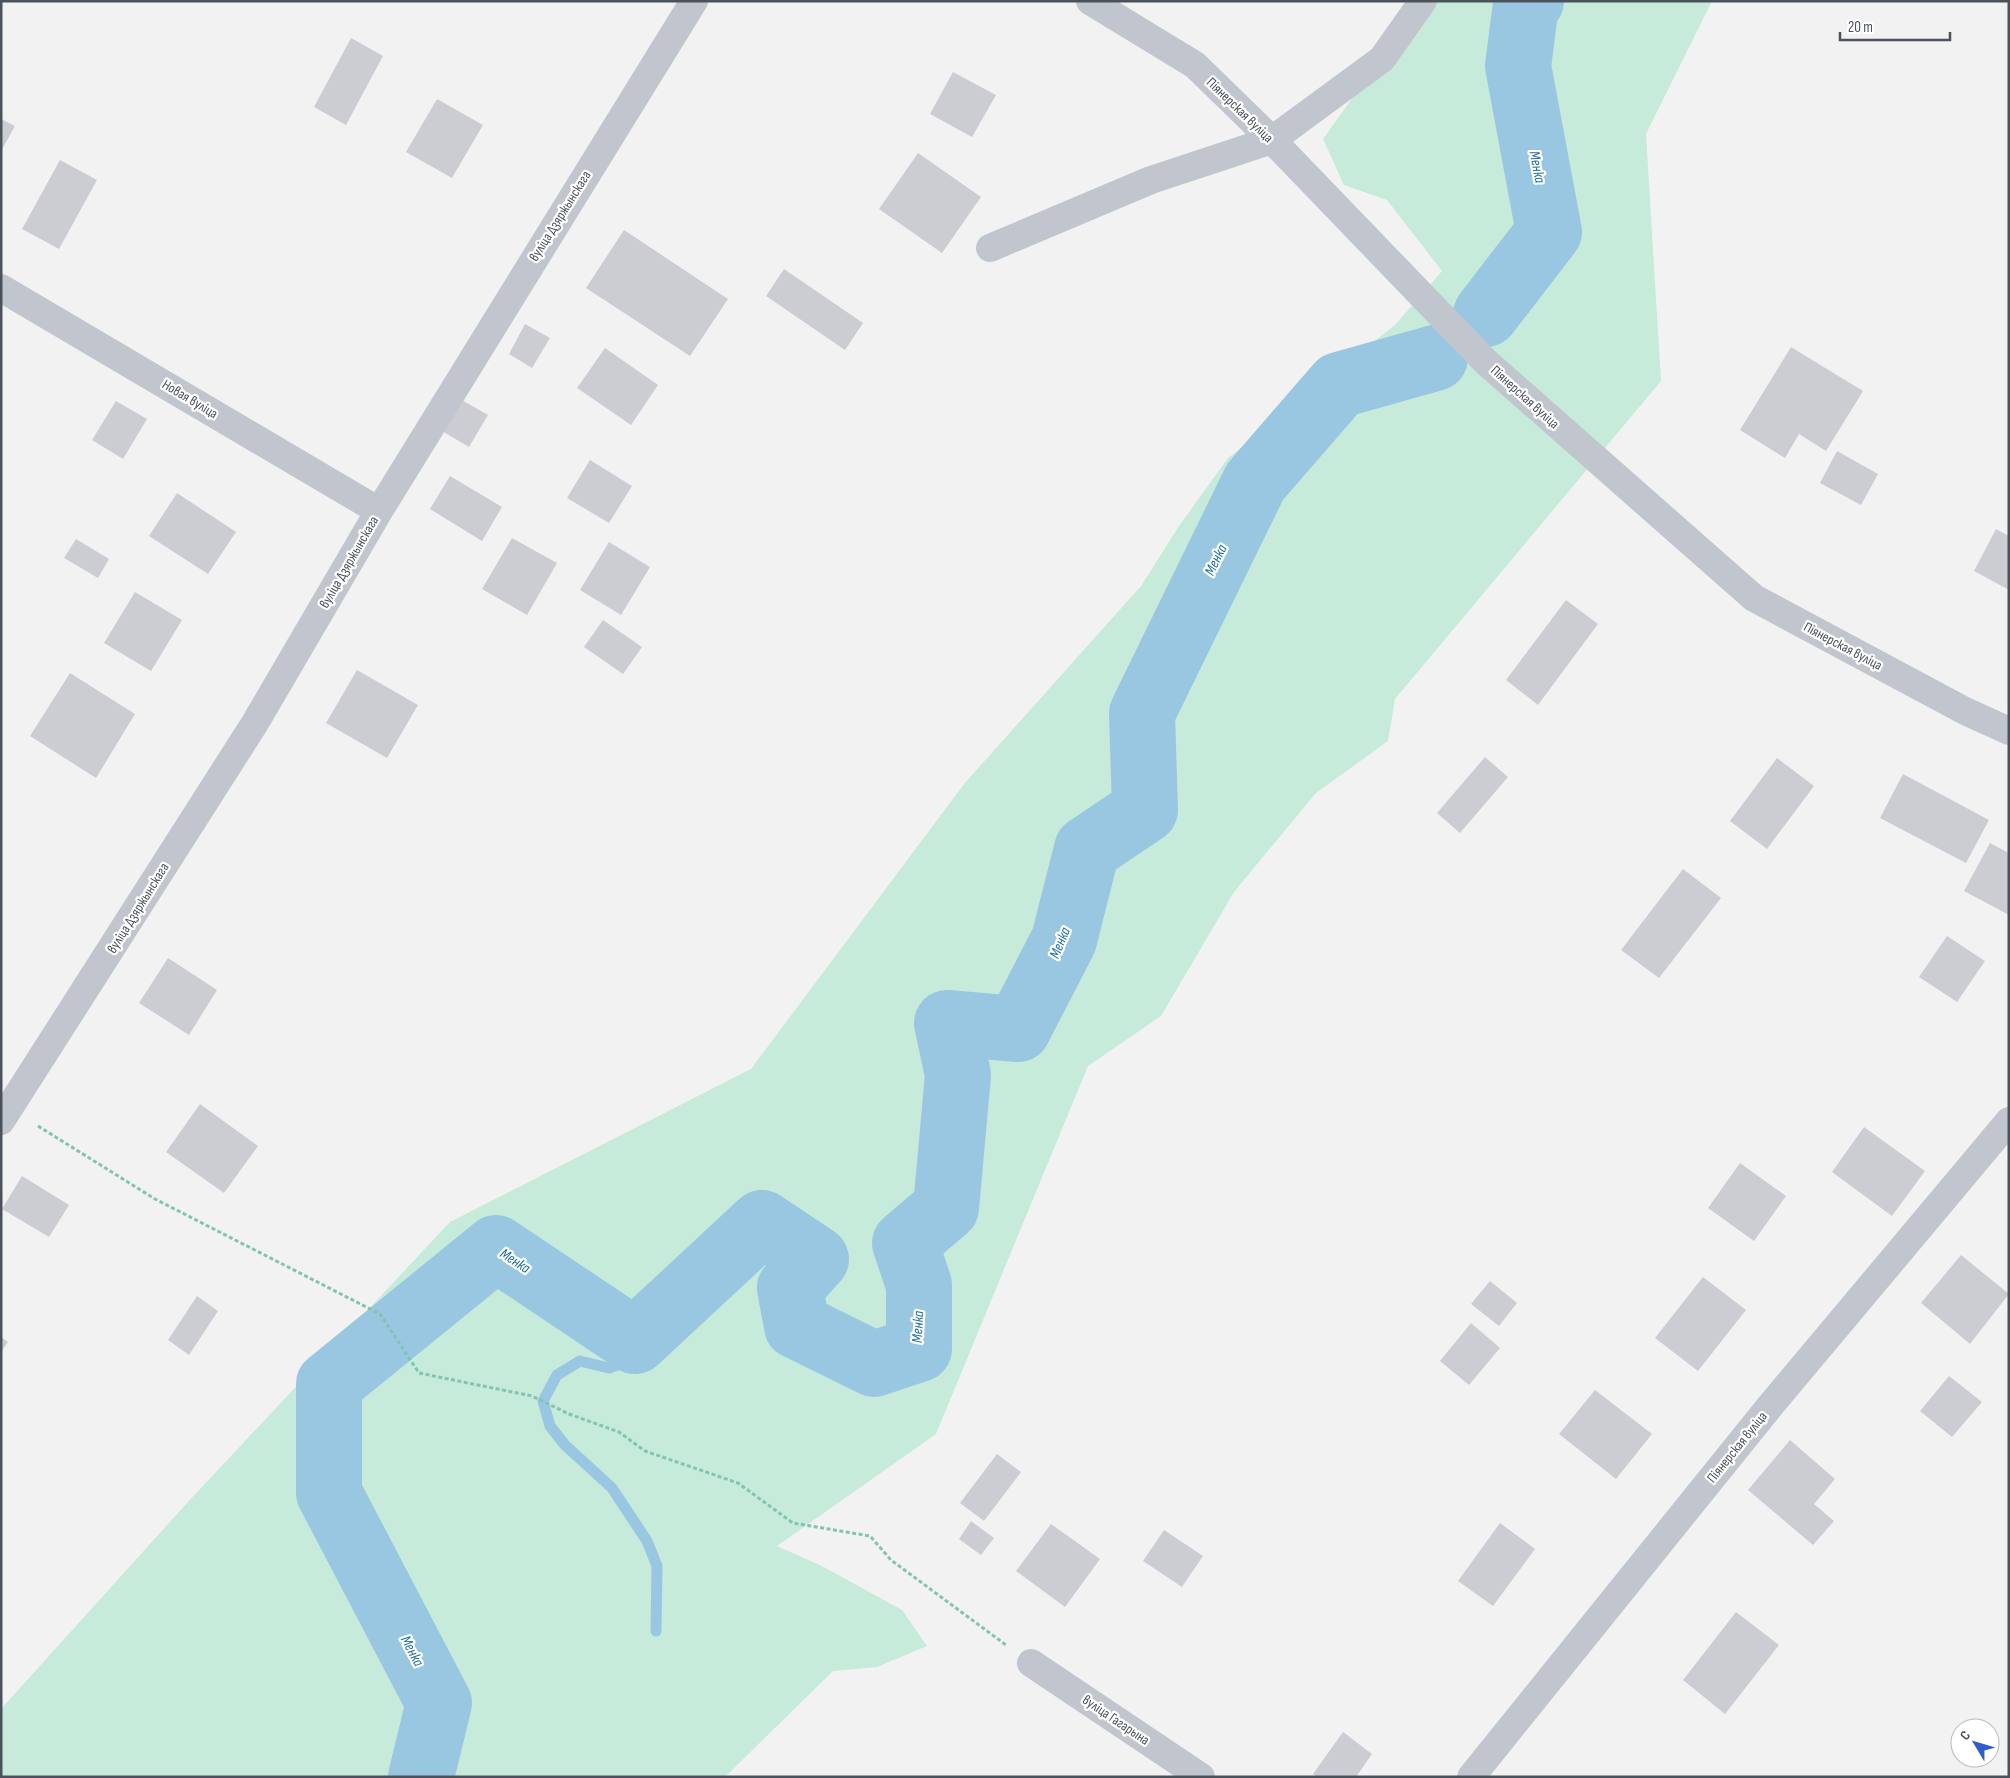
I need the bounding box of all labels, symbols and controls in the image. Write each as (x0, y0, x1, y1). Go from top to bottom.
scale bar (1840, 10, 1950, 42)
text: 20 m (1848, 18, 1873, 37)
street label: Піянерская вуліца (1203, 74, 1277, 146)
water label: Менка (1525, 149, 1549, 185)
street label: вуліца Дзяржынскага (525, 168, 595, 264)
street label: Піянерская вуліца (1487, 362, 1563, 432)
street label: Новая вуліца (159, 376, 221, 422)
street label: вуліца Дзяржынскага (316, 513, 382, 611)
water label: Менка (1200, 541, 1232, 579)
street label: Піянерская вуліца (1801, 618, 1885, 674)
street label: вуліца Дзяржынскага (103, 860, 173, 956)
water label: Менка (1045, 924, 1075, 962)
water label: Менка (496, 1244, 534, 1278)
water label: Менка (908, 1310, 928, 1344)
street label: Піянерская вуліца (1703, 1408, 1771, 1486)
water label: Менка (396, 1632, 428, 1670)
street label: вуліца Гагарына (1079, 1691, 1153, 1749)
north arrow (1950, 1718, 2000, 1768)
text: С (1956, 1727, 1974, 1743)

